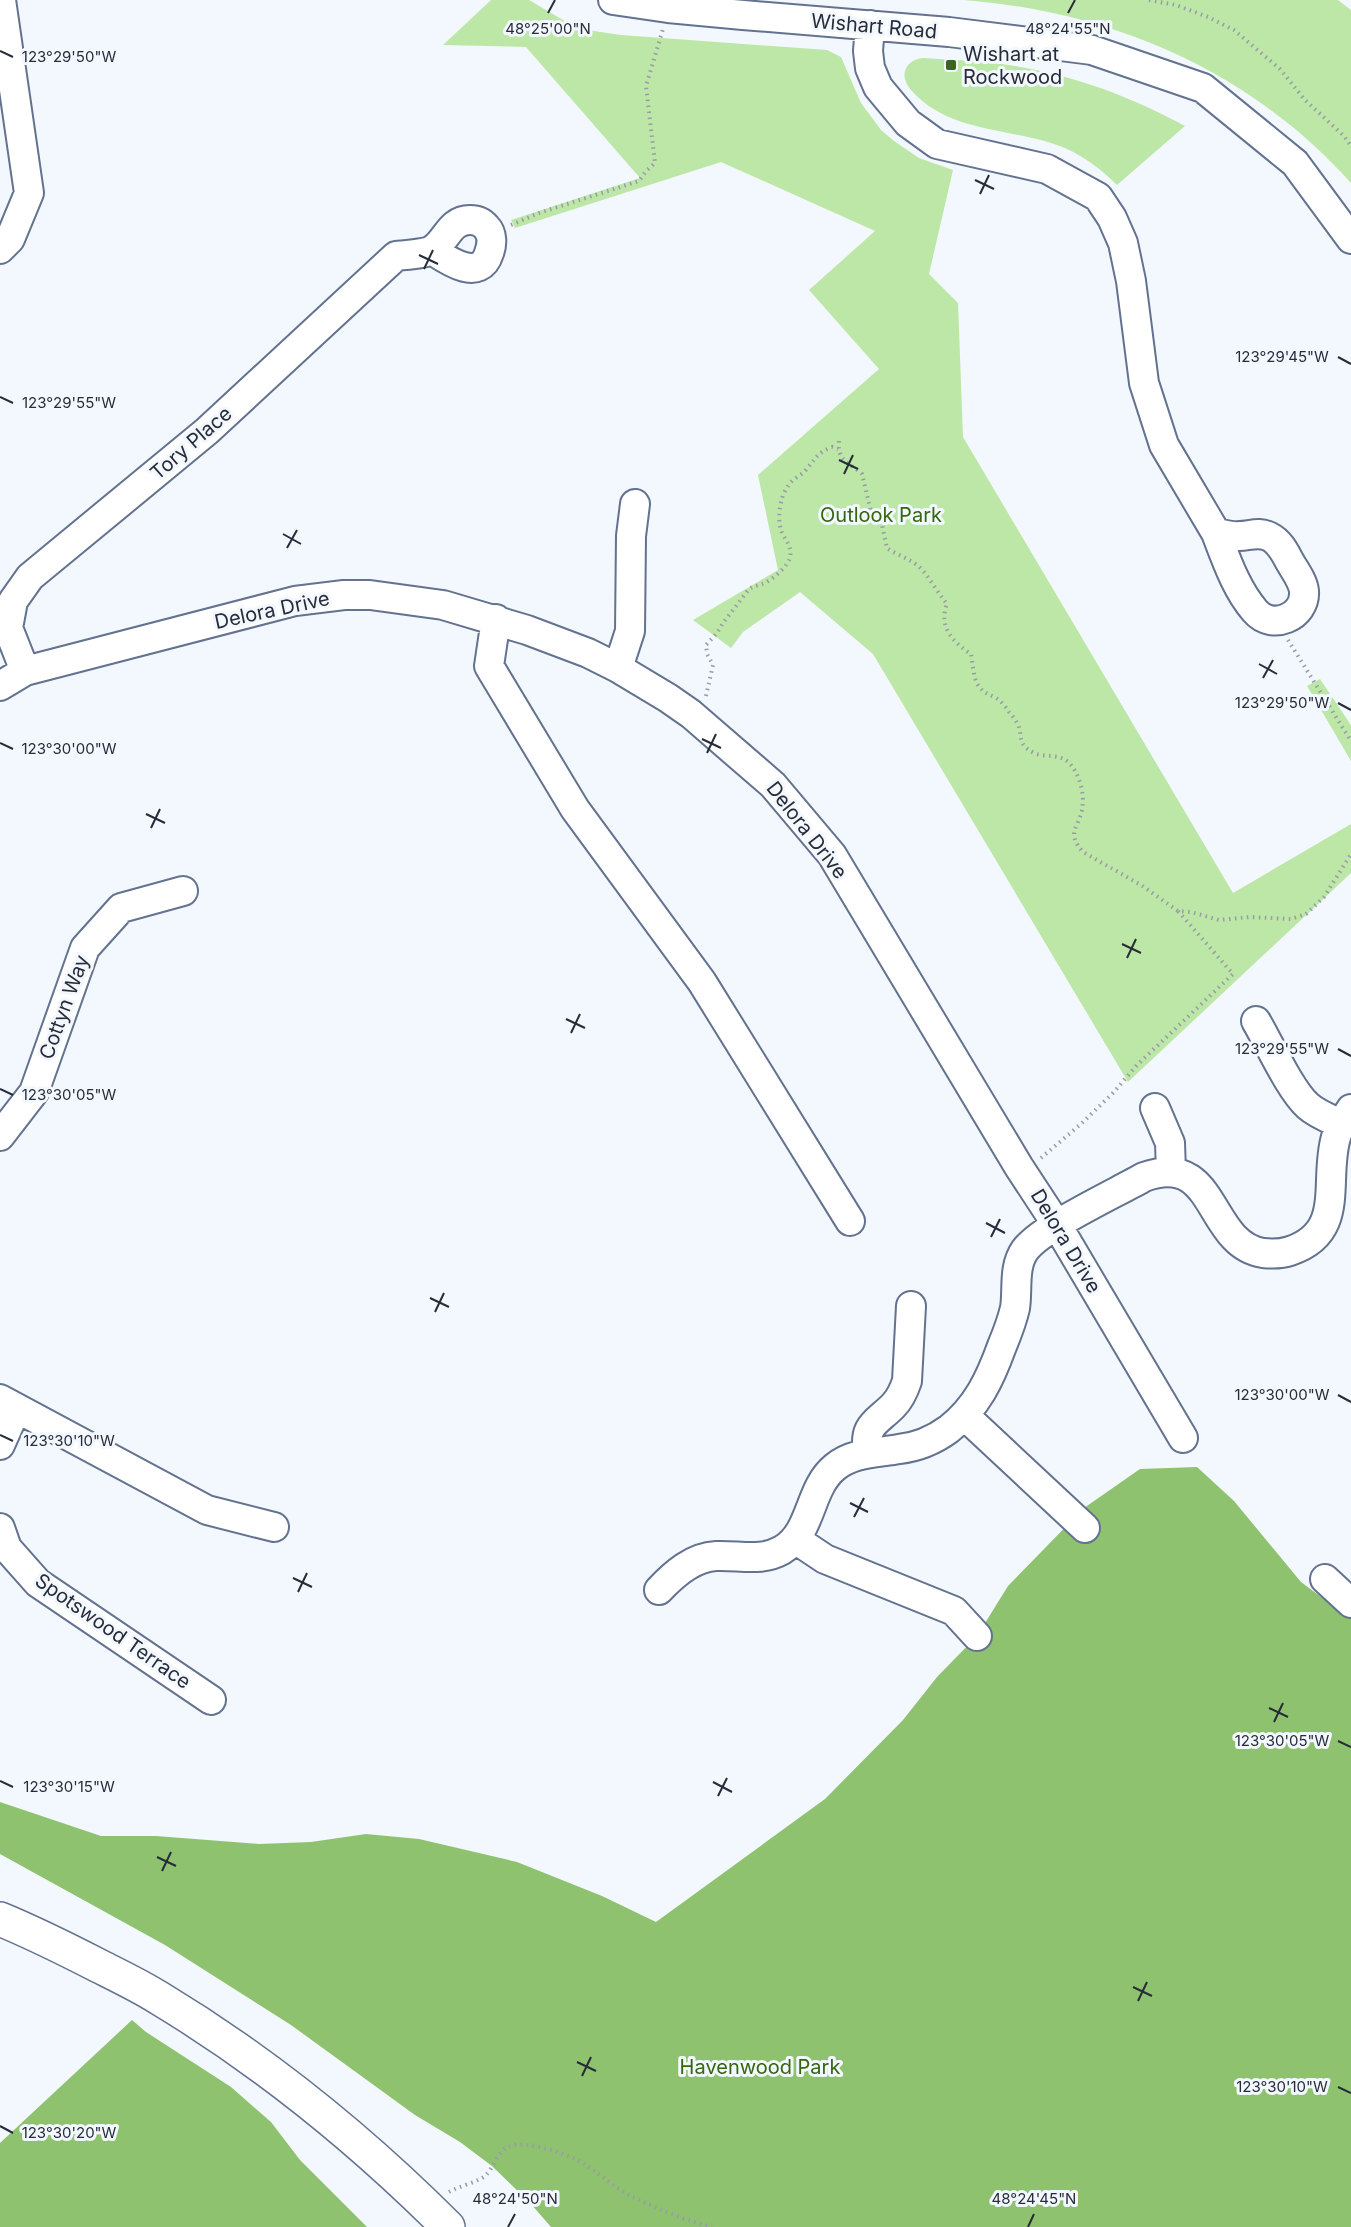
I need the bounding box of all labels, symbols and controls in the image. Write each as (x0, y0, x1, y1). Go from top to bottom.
street label: Wishart Road (810, 9, 938, 43)
text: 48°25'00"N (505, 19, 591, 38)
text: 48°24'55"N (1025, 19, 1111, 38)
place label: Wishart at Rockwood (963, 42, 1062, 89)
text: 123°29'50"W (22, 47, 116, 66)
marker: Wishart at Rockwood (944, 58, 958, 72)
text: 123°29'45"W (1235, 347, 1329, 366)
text: 123°29'55"W (22, 393, 116, 412)
street label: Tory Place (145, 401, 237, 485)
park label: Outlook Park (820, 503, 942, 527)
street label: Delora Drive (212, 586, 332, 634)
text: 123°29'50"W (1235, 693, 1329, 712)
text: 123°30'00"W (21, 739, 117, 758)
street label: Delora Drive (762, 777, 852, 883)
street label: Cottyn Way (34, 952, 94, 1062)
text: 123°29'55"W (1235, 1039, 1329, 1058)
text: 123°30'05"W (22, 1085, 117, 1104)
street label: Delora Drive (1026, 1185, 1106, 1297)
text: 123°30'00"W (1234, 1385, 1330, 1404)
text: 123°30'10"W (23, 1431, 115, 1450)
street label: Spotswood Terrace (31, 1568, 195, 1694)
text: 123°30'05"W (1235, 1731, 1330, 1750)
text: 123°30'15"W (23, 1777, 115, 1796)
park label: Havenwood Park (680, 2055, 840, 2079)
text: 123°30'10"W (1236, 2077, 1328, 2096)
text: 123°30'20"W (22, 2123, 117, 2142)
text: 48°24'50"N (472, 2189, 558, 2208)
text: 48°24'45"N (992, 2189, 1076, 2208)

